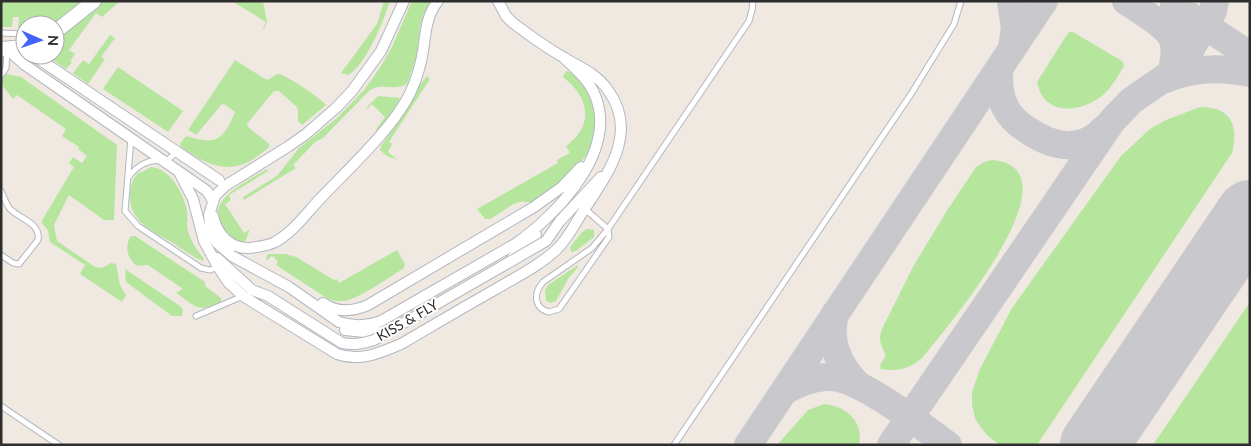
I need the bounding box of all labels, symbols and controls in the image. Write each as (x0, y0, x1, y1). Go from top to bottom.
north arrow (15, 15, 65, 65)
text: N (45, 35, 62, 46)
street label: KISS & FLY (373, 295, 441, 344)

